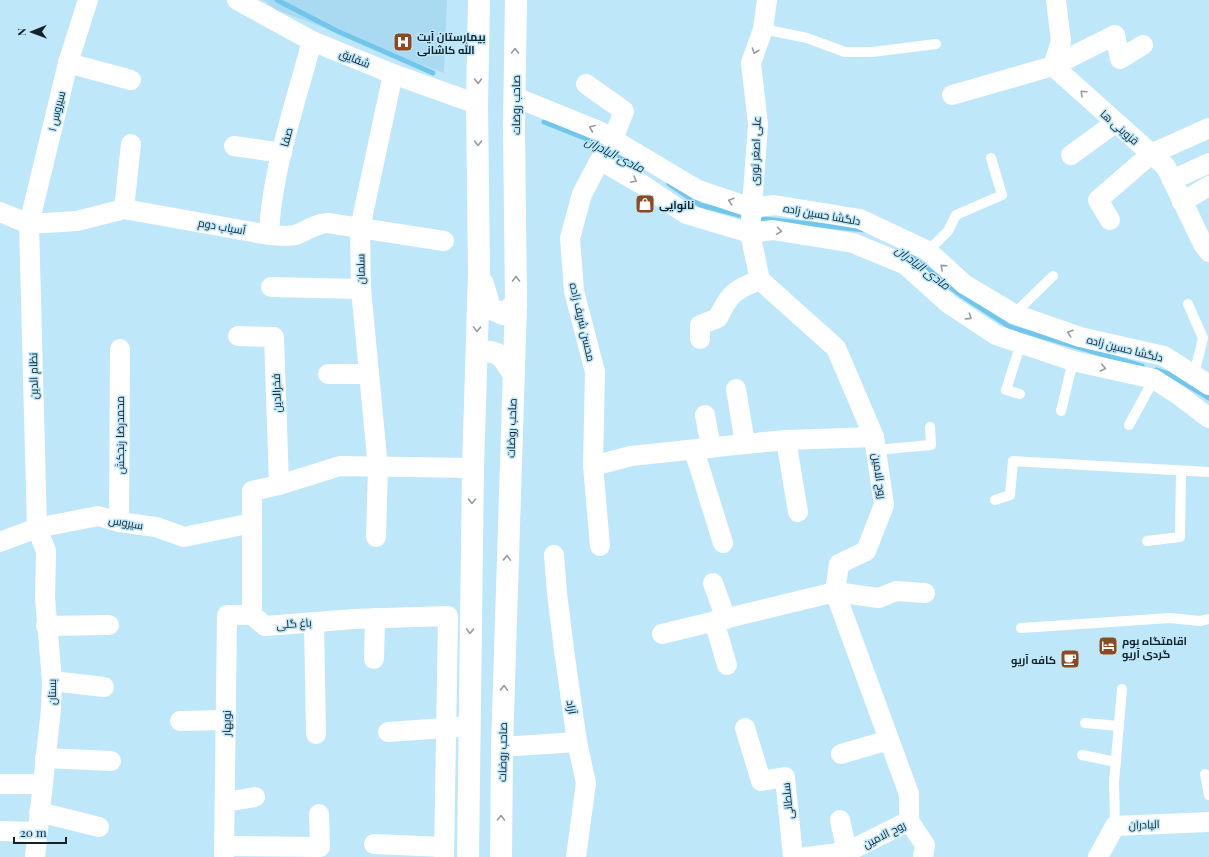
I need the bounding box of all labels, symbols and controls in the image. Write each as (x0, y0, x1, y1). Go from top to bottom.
north arrow (12, 12, 52, 52)
text: N (14, 28, 29, 36)
place label: بیمارستان آیت الله کاشانی (417, 29, 486, 57)
hospital icon: بیمارستان آیت الله کاشانی (392, 31, 414, 53)
street label: شقایق (337, 45, 373, 71)
one-way arrow (511, 48, 519, 54)
one-way arrow (751, 48, 760, 55)
street label: صاحب روضات (508, 75, 523, 135)
one-way arrow (474, 78, 482, 84)
street label: سیروس ۱ (44, 89, 68, 133)
one-way arrow (1080, 91, 1088, 98)
street label: قزوینی ها (1097, 106, 1143, 148)
street label: علی اصغر نوری (746, 116, 764, 186)
one-way arrow (588, 125, 596, 133)
street label: صفا (276, 126, 296, 148)
water label: مادی الیادران (583, 132, 648, 176)
one-way arrow (474, 140, 482, 146)
one-way arrow (630, 175, 637, 182)
shop icon: نانوایی (634, 193, 656, 215)
place label: نانوایی (659, 197, 694, 213)
one-way arrow (728, 197, 735, 206)
street label: دلگشا حسین زاده (782, 200, 862, 228)
street label: آسیاب دوم (197, 214, 247, 239)
one-way arrow (776, 226, 782, 235)
water label: مادی الیادران (892, 241, 954, 293)
street label: سلمان (352, 254, 368, 284)
one-way arrow (941, 264, 948, 271)
one-way arrow (512, 276, 520, 282)
street label: محسن شریف زاده (567, 281, 599, 363)
one-way arrow (965, 312, 972, 320)
one-way arrow (473, 326, 482, 332)
one-way arrow (1066, 329, 1073, 338)
street label: دلگشا حسین زاده (1085, 331, 1165, 365)
street label: نظام الدین (25, 353, 42, 399)
one-way arrow (1099, 363, 1106, 371)
street label: فخرالدین (268, 373, 284, 413)
street label: محمدرضا رنجکش (112, 396, 127, 474)
street label: صاحب روضات (502, 398, 520, 458)
street label: روح الامین (868, 452, 891, 500)
one-way arrow (468, 498, 476, 504)
street label: سیروس (107, 512, 145, 532)
one-way arrow (503, 555, 512, 561)
street label: باغ گلی (276, 614, 312, 633)
one-way arrow (466, 628, 474, 634)
place label: اقامتگاه بوم گردی آریو (1122, 633, 1187, 662)
hotel icon: اقامتگاه بوم گردی آریو (1097, 635, 1119, 657)
cafe icon: کافه آریو (1059, 648, 1081, 670)
place label: کافه آریو (1011, 652, 1056, 668)
street label: بستان (44, 679, 59, 705)
one-way arrow (500, 685, 508, 691)
street label: آزاد (563, 699, 581, 715)
street label: نوبهار (218, 710, 234, 737)
street label: صاحب روضات (494, 722, 510, 782)
street label: سلطانی (778, 782, 796, 820)
one-way arrow (497, 815, 505, 821)
street label: الیادران (1128, 816, 1160, 832)
street label: روح الامین (860, 817, 908, 852)
scale bar (14, 819, 66, 845)
text: 20 m (20, 824, 47, 840)

